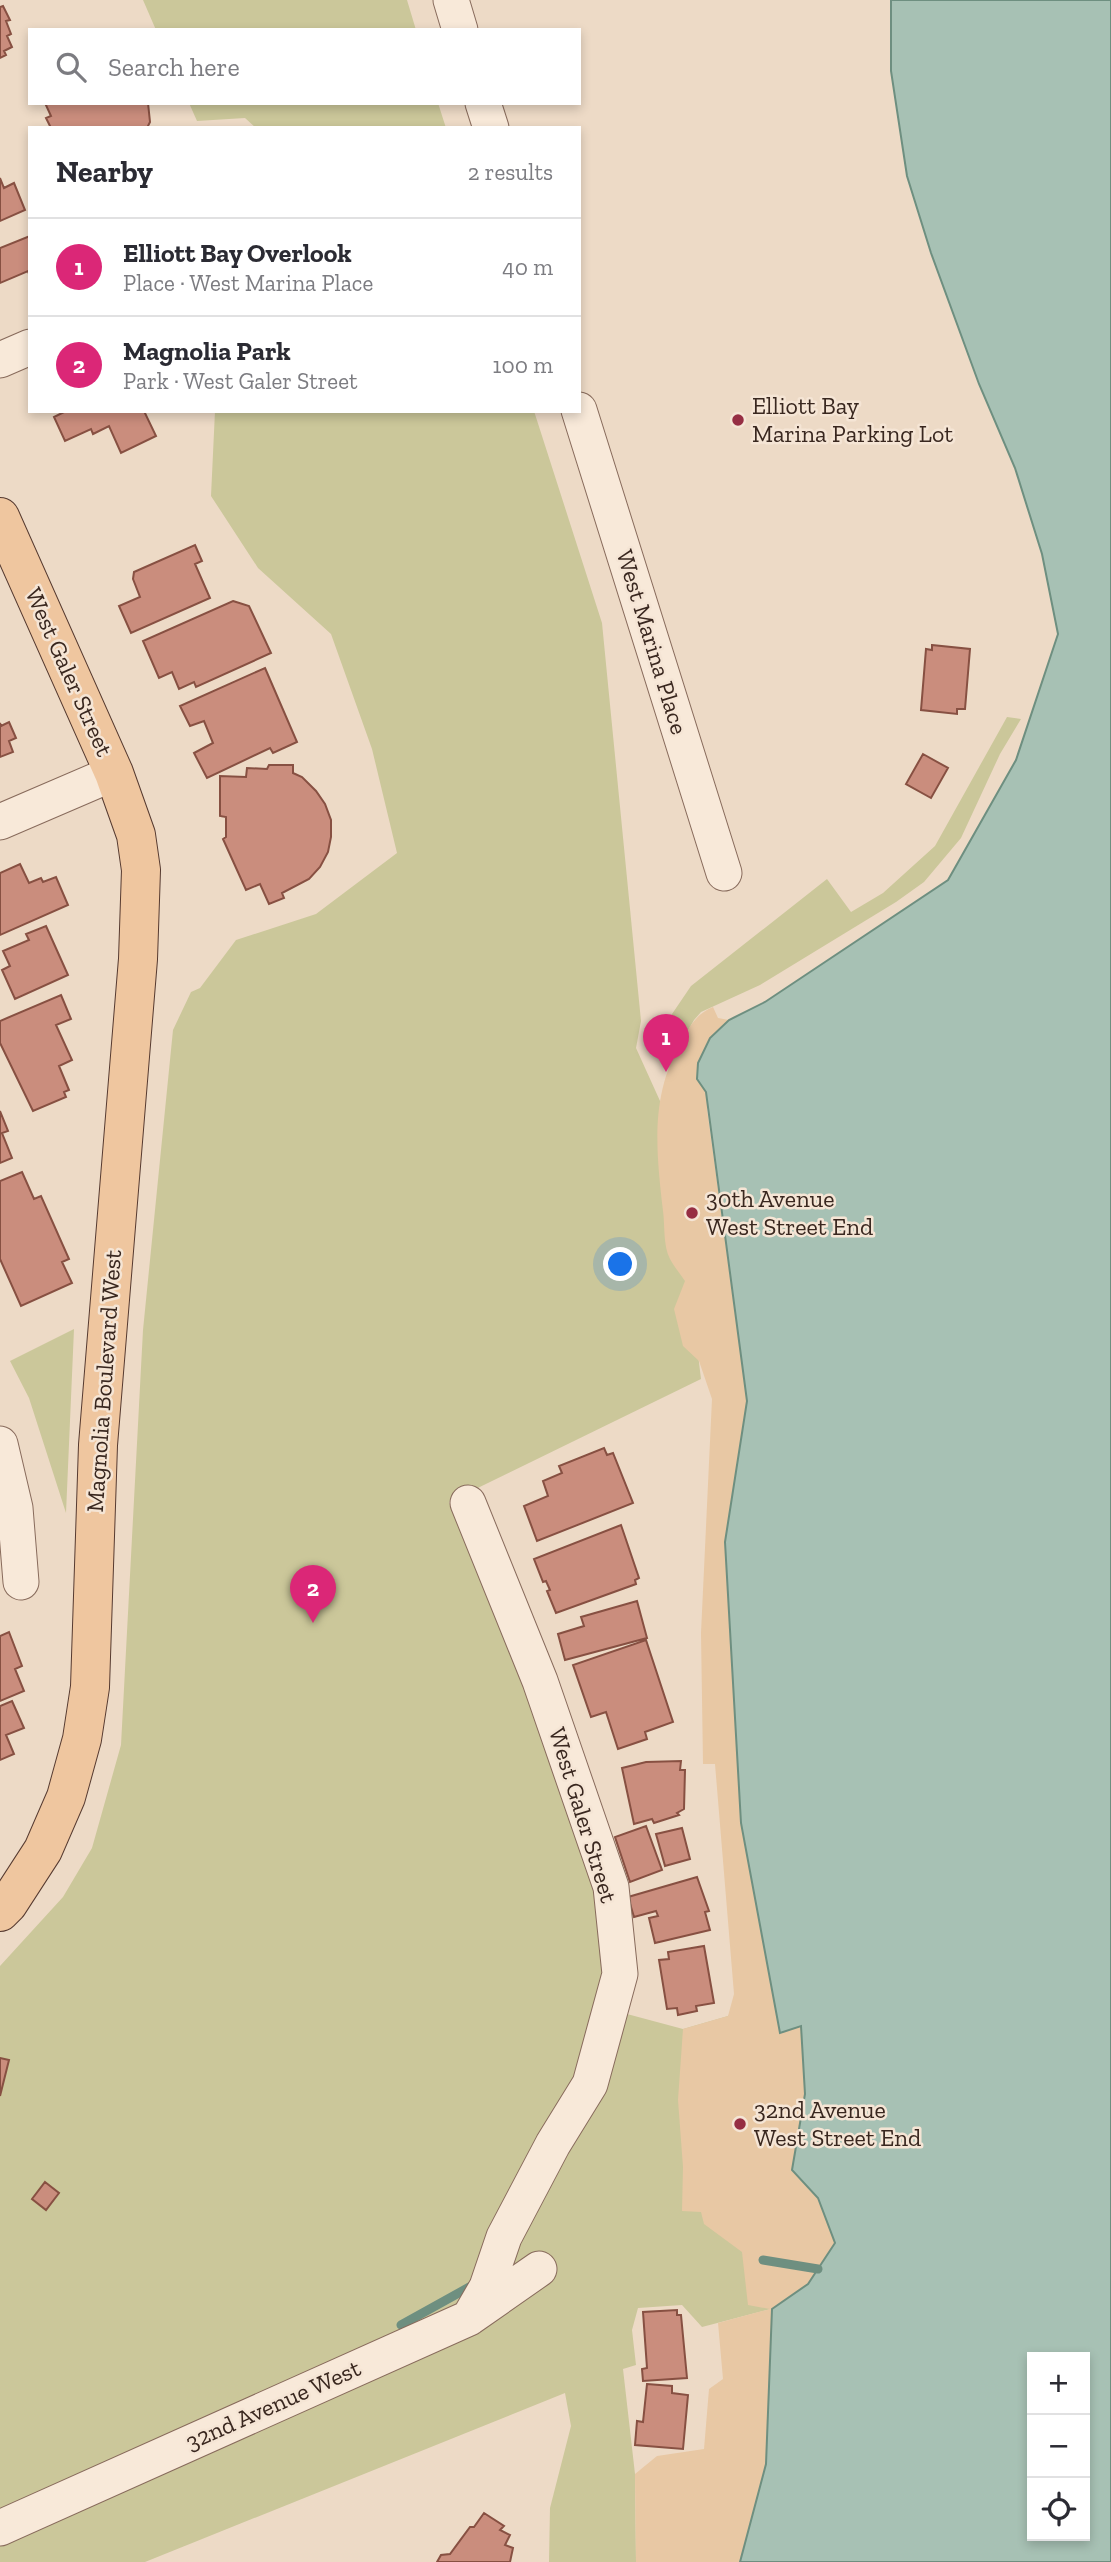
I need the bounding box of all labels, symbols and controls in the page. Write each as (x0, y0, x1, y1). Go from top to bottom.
search box (28, 28, 581, 105)
icon: search (52, 48, 90, 86)
text: Search here (108, 51, 240, 83)
text: Nearby (56, 154, 153, 190)
text: 2 results (468, 158, 553, 186)
text: Elliott Bay Overlook (123, 237, 352, 269)
text: 1 (74, 253, 84, 281)
text: 40 m (502, 253, 553, 281)
text: Place · West Marina Place (123, 269, 373, 297)
text: Magnolia Park (123, 335, 291, 367)
text: 2 (73, 351, 85, 379)
text: 100 m (493, 351, 553, 379)
text: Park · West Galer Street (123, 367, 358, 395)
place label: Elliott Bay Marina Parking Lot (752, 391, 953, 448)
marker: Elliott Bay Marina Parking Lot (730, 412, 746, 428)
street label: West Marina Place (611, 546, 694, 738)
street label: West Galer Street (19, 583, 120, 761)
pin: 1 (643, 1014, 689, 1072)
place label: 30th Avenue West Street End (706, 1184, 873, 1241)
marker: 30th Avenue West Street End (684, 1205, 700, 1221)
your location (603, 1247, 637, 1281)
street label: Magnolia Boulevard West (80, 1249, 127, 1513)
pin: 2 (290, 1565, 336, 1623)
street label: West Galer Street (543, 1724, 624, 1906)
place label: 32nd Avenue West Street End (754, 2095, 921, 2152)
marker: 32nd Avenue West Street End (732, 2116, 748, 2132)
map controls (1027, 2352, 1090, 2541)
button: + (1027, 2352, 1090, 2415)
street label: 32nd Avenue West (181, 2353, 365, 2456)
button: − (1027, 2415, 1090, 2478)
button: locate (1027, 2478, 1090, 2541)

